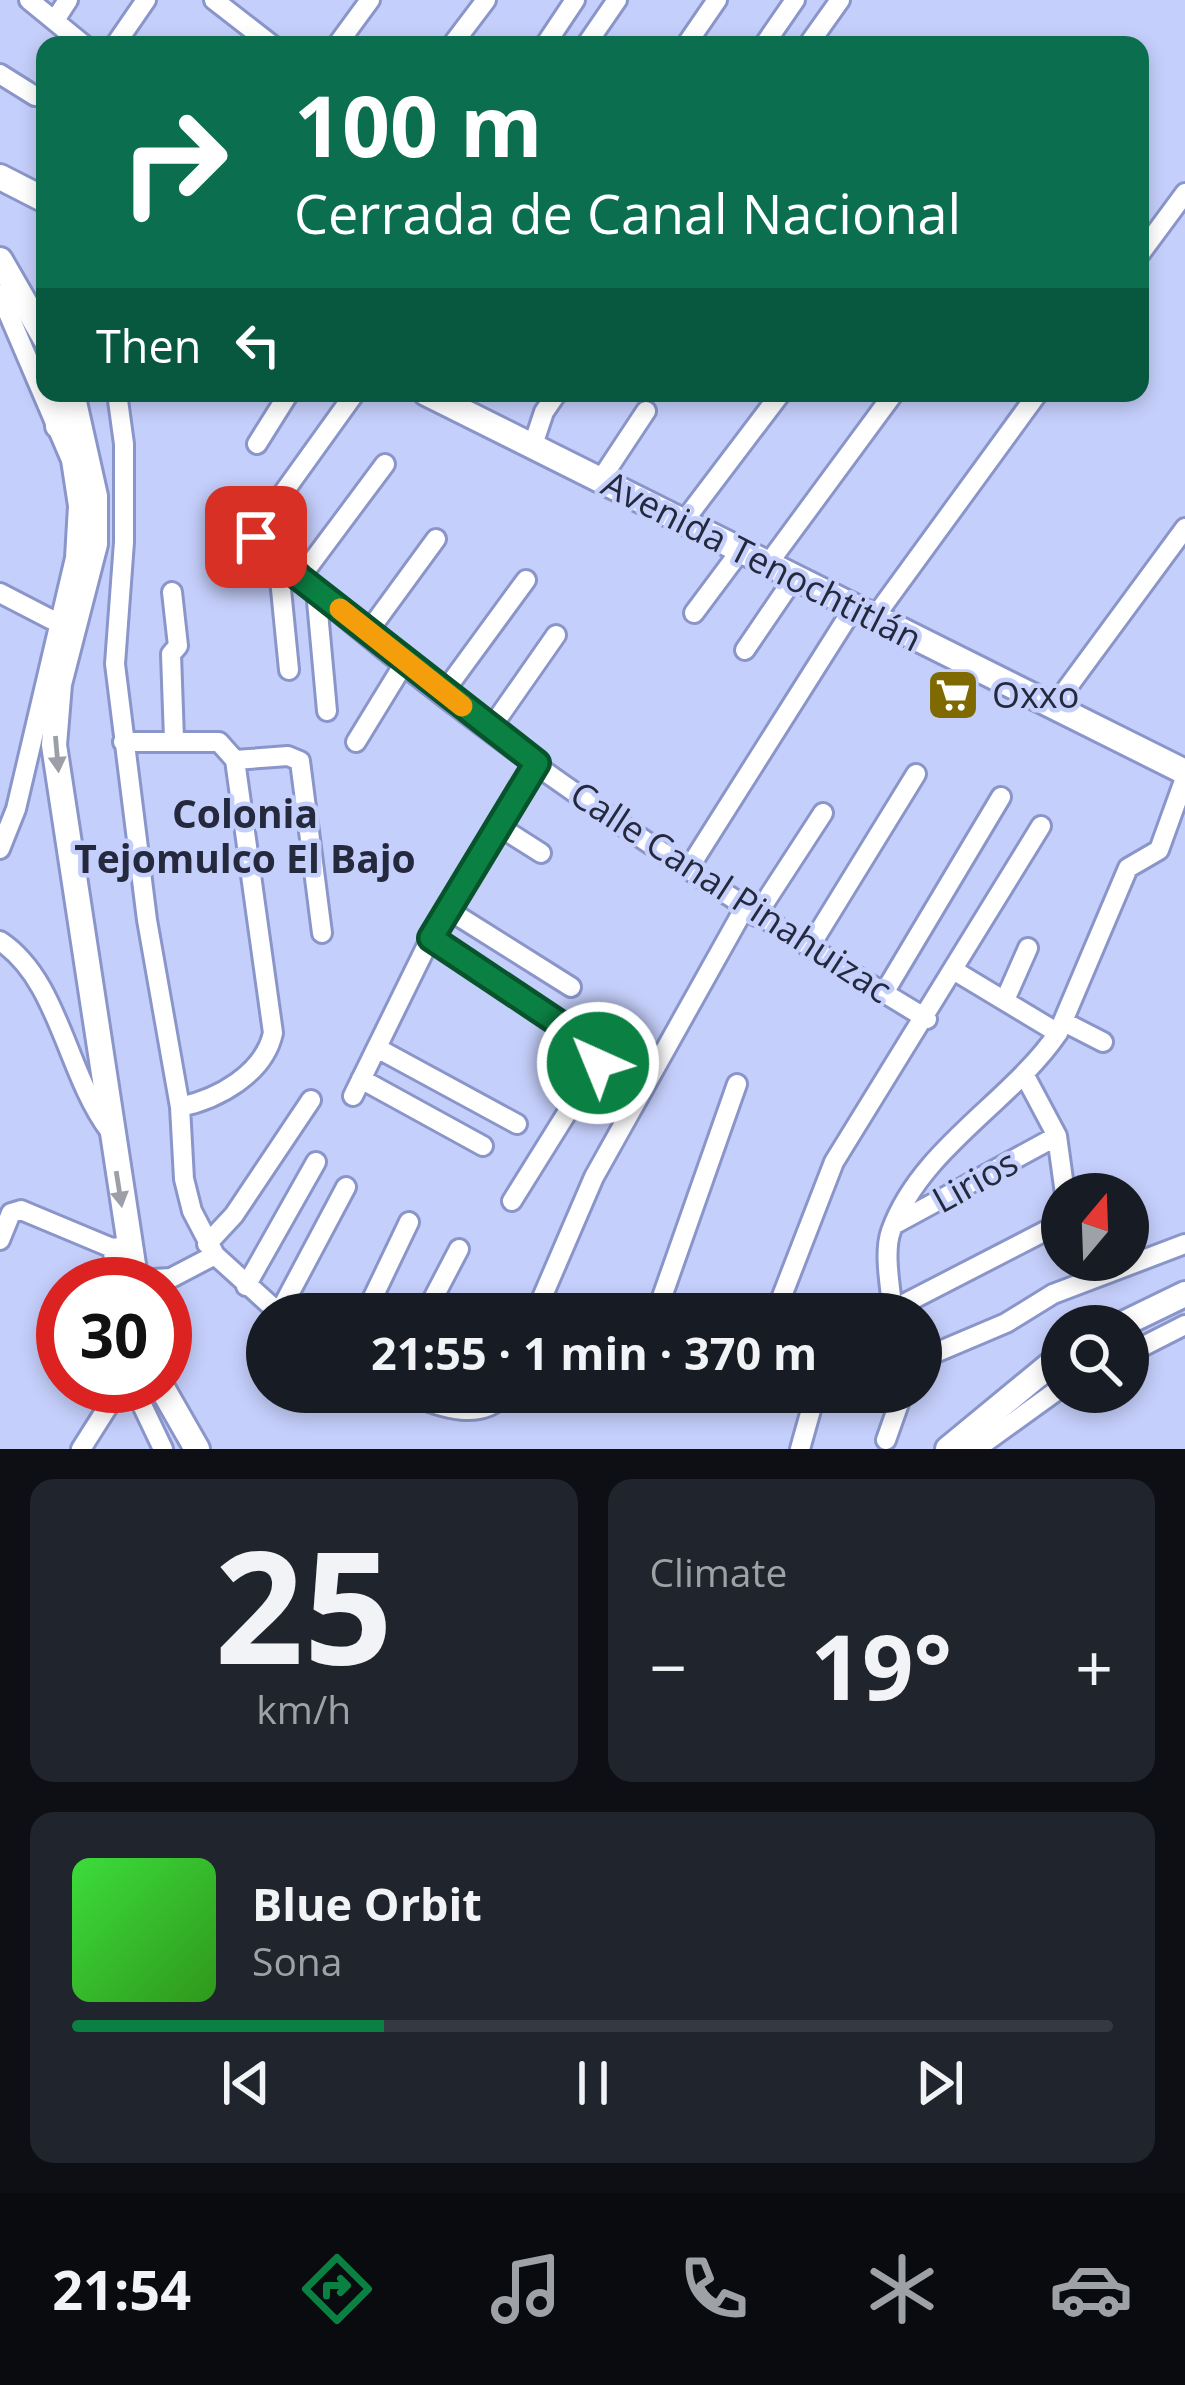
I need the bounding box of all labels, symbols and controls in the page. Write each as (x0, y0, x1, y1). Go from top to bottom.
text: 100 m (294, 67, 542, 182)
icon: right (96, 84, 252, 240)
text: Cerrada de Canal Nacional (294, 176, 961, 250)
icon: left (225, 312, 291, 378)
text: Then (96, 315, 201, 376)
street label: Avenida Tenochtitlán (594, 459, 930, 662)
pin (205, 486, 307, 588)
icon: arrive (223, 504, 289, 570)
supermarket icon: Oxxo (925, 667, 981, 723)
place label: Oxxo (992, 670, 1079, 719)
one-way arrow (48, 736, 67, 774)
street label: Calle Canal Pinahuizac (561, 769, 901, 1014)
district label: Colonia Tejomulco El Bajo (74, 786, 416, 884)
position arrow (535, 1000, 661, 1126)
street label: Lirios (923, 1137, 1026, 1224)
one-way arrow (111, 1171, 129, 1209)
north arrow (1041, 1173, 1149, 1281)
map controls (1041, 1173, 1149, 1413)
speed limit sign: 30 (36, 1257, 192, 1413)
button: search (1041, 1305, 1149, 1413)
text: 21:55 · 1 min · 370 m (371, 1322, 817, 1383)
text: 25 (215, 1497, 393, 1710)
text: Climate (650, 1545, 787, 1598)
text: 19° (811, 1604, 952, 1726)
text: − (650, 1621, 687, 1711)
text: + (1075, 1621, 1113, 1711)
text: km/h (256, 1682, 351, 1735)
text: Blue Orbit (252, 1873, 482, 1934)
text: Sona (252, 1934, 342, 1987)
icon: previous (213, 2050, 279, 2116)
icon: pause (560, 2050, 626, 2116)
icon: next (907, 2050, 973, 2116)
icon: directions (295, 2247, 379, 2331)
icon: music (484, 2247, 568, 2331)
icon: phone (672, 2247, 756, 2331)
icon: climate (860, 2247, 944, 2331)
icon: car (1049, 2247, 1133, 2331)
text: 21:54 (52, 2252, 191, 2326)

